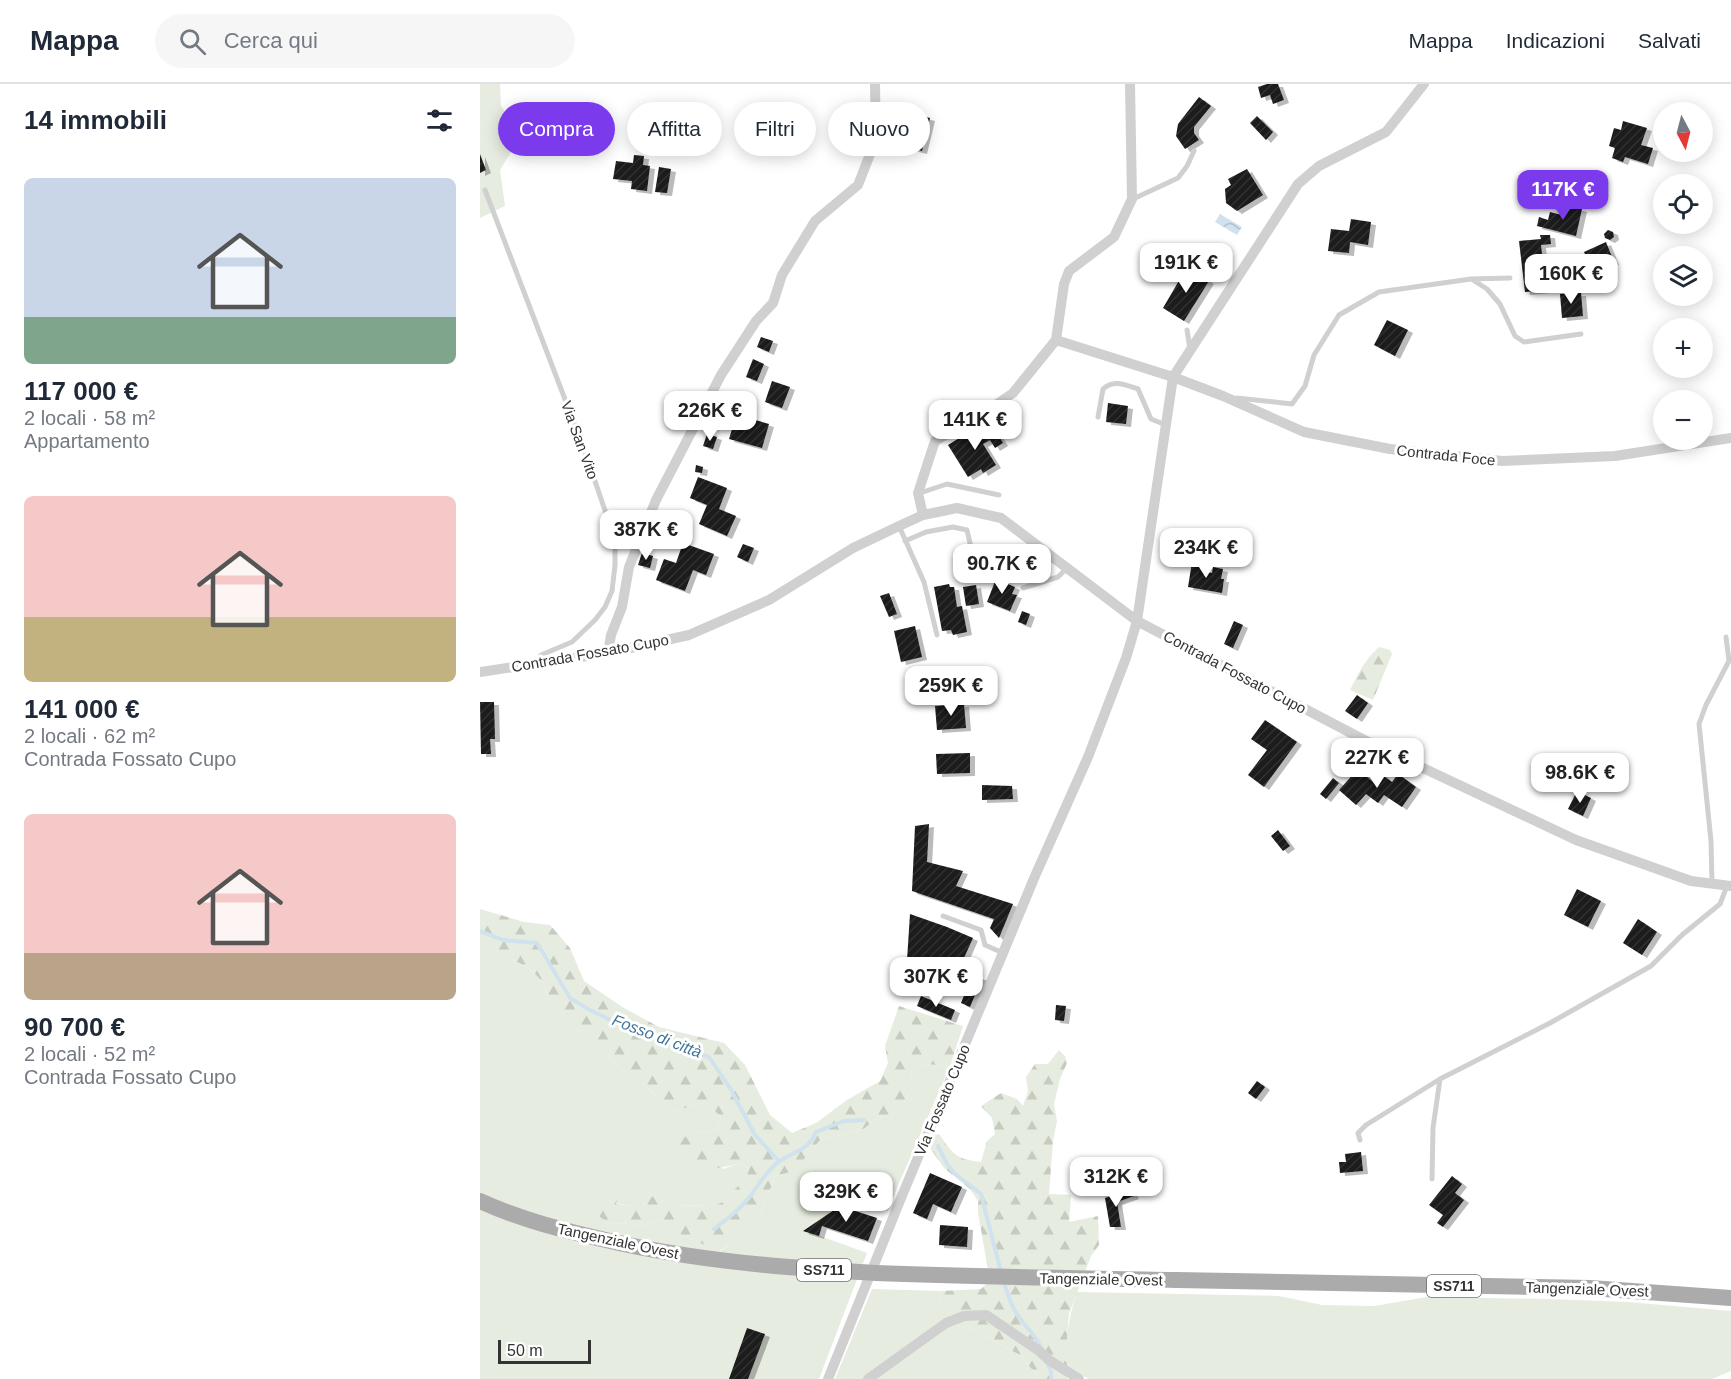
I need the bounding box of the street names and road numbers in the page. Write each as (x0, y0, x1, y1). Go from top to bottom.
street label: Via San Vito (558, 399, 602, 481)
street label: Contrada Foce (1396, 441, 1496, 469)
street label: Contrada Fossato Cupo (1161, 627, 1309, 717)
street label: Contrada Fossato Cupo (510, 631, 670, 675)
street label: Via Fossato Cupo (911, 1042, 973, 1158)
street label: Tangenziale Ovest (556, 1220, 681, 1262)
road number: SS711 (797, 1259, 851, 1281)
street label: Tangenziale Ovest (1039, 1269, 1164, 1289)
road number: SS711 (1427, 1275, 1481, 1297)
street label: Tangenziale Ovest (1525, 1278, 1650, 1300)

